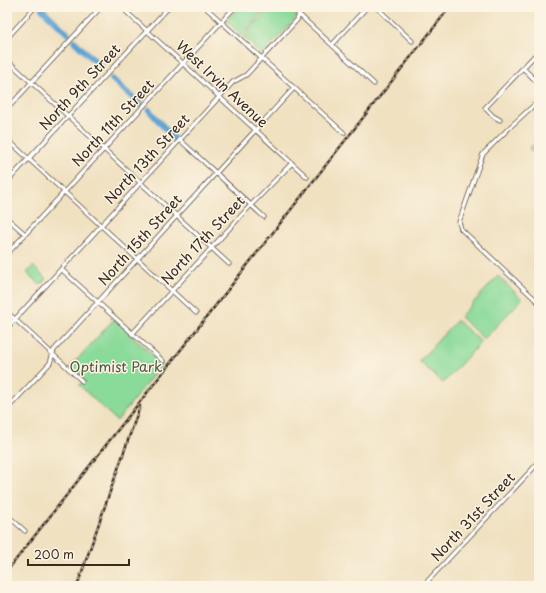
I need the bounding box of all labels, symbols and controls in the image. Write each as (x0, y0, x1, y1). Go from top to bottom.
street label: West Irvin Avenue (172, 35, 273, 132)
street label: North 9th Street (34, 39, 125, 134)
street label: North 11th Street (67, 74, 159, 171)
street label: North 13th Street (99, 108, 194, 208)
street label: North 15th Street (93, 189, 187, 290)
street label: North 17th Street (156, 190, 250, 289)
park label: Optimist Park (70, 356, 163, 377)
street label: North 31st Street (426, 468, 519, 566)
scale bar (28, 541, 129, 567)
text: 200 m (34, 545, 74, 563)

